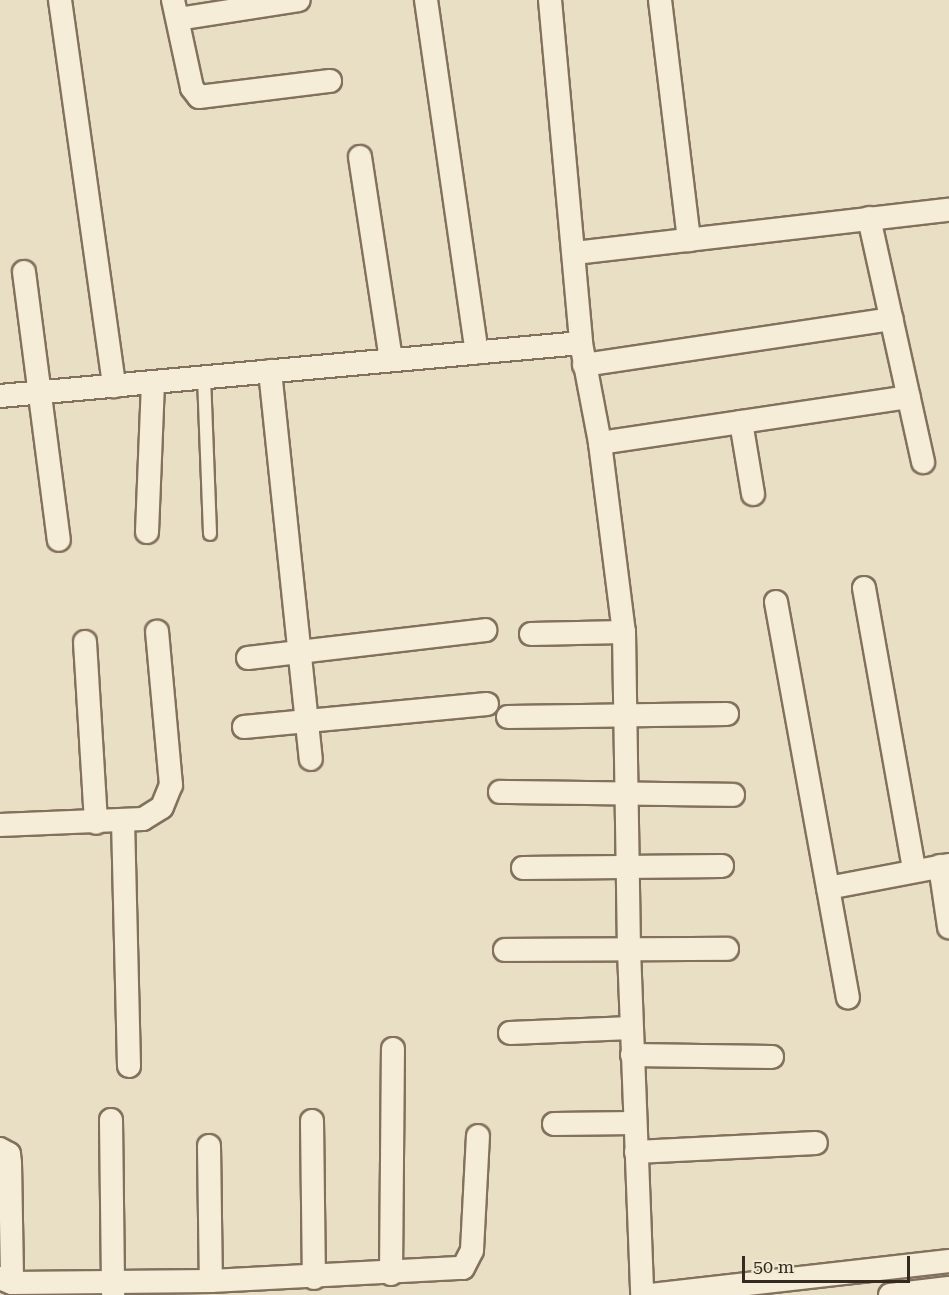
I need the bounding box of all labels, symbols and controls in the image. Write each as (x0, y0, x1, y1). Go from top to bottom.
scale bar (745, 1244, 913, 1282)
text: 50 m (753, 1256, 794, 1277)

